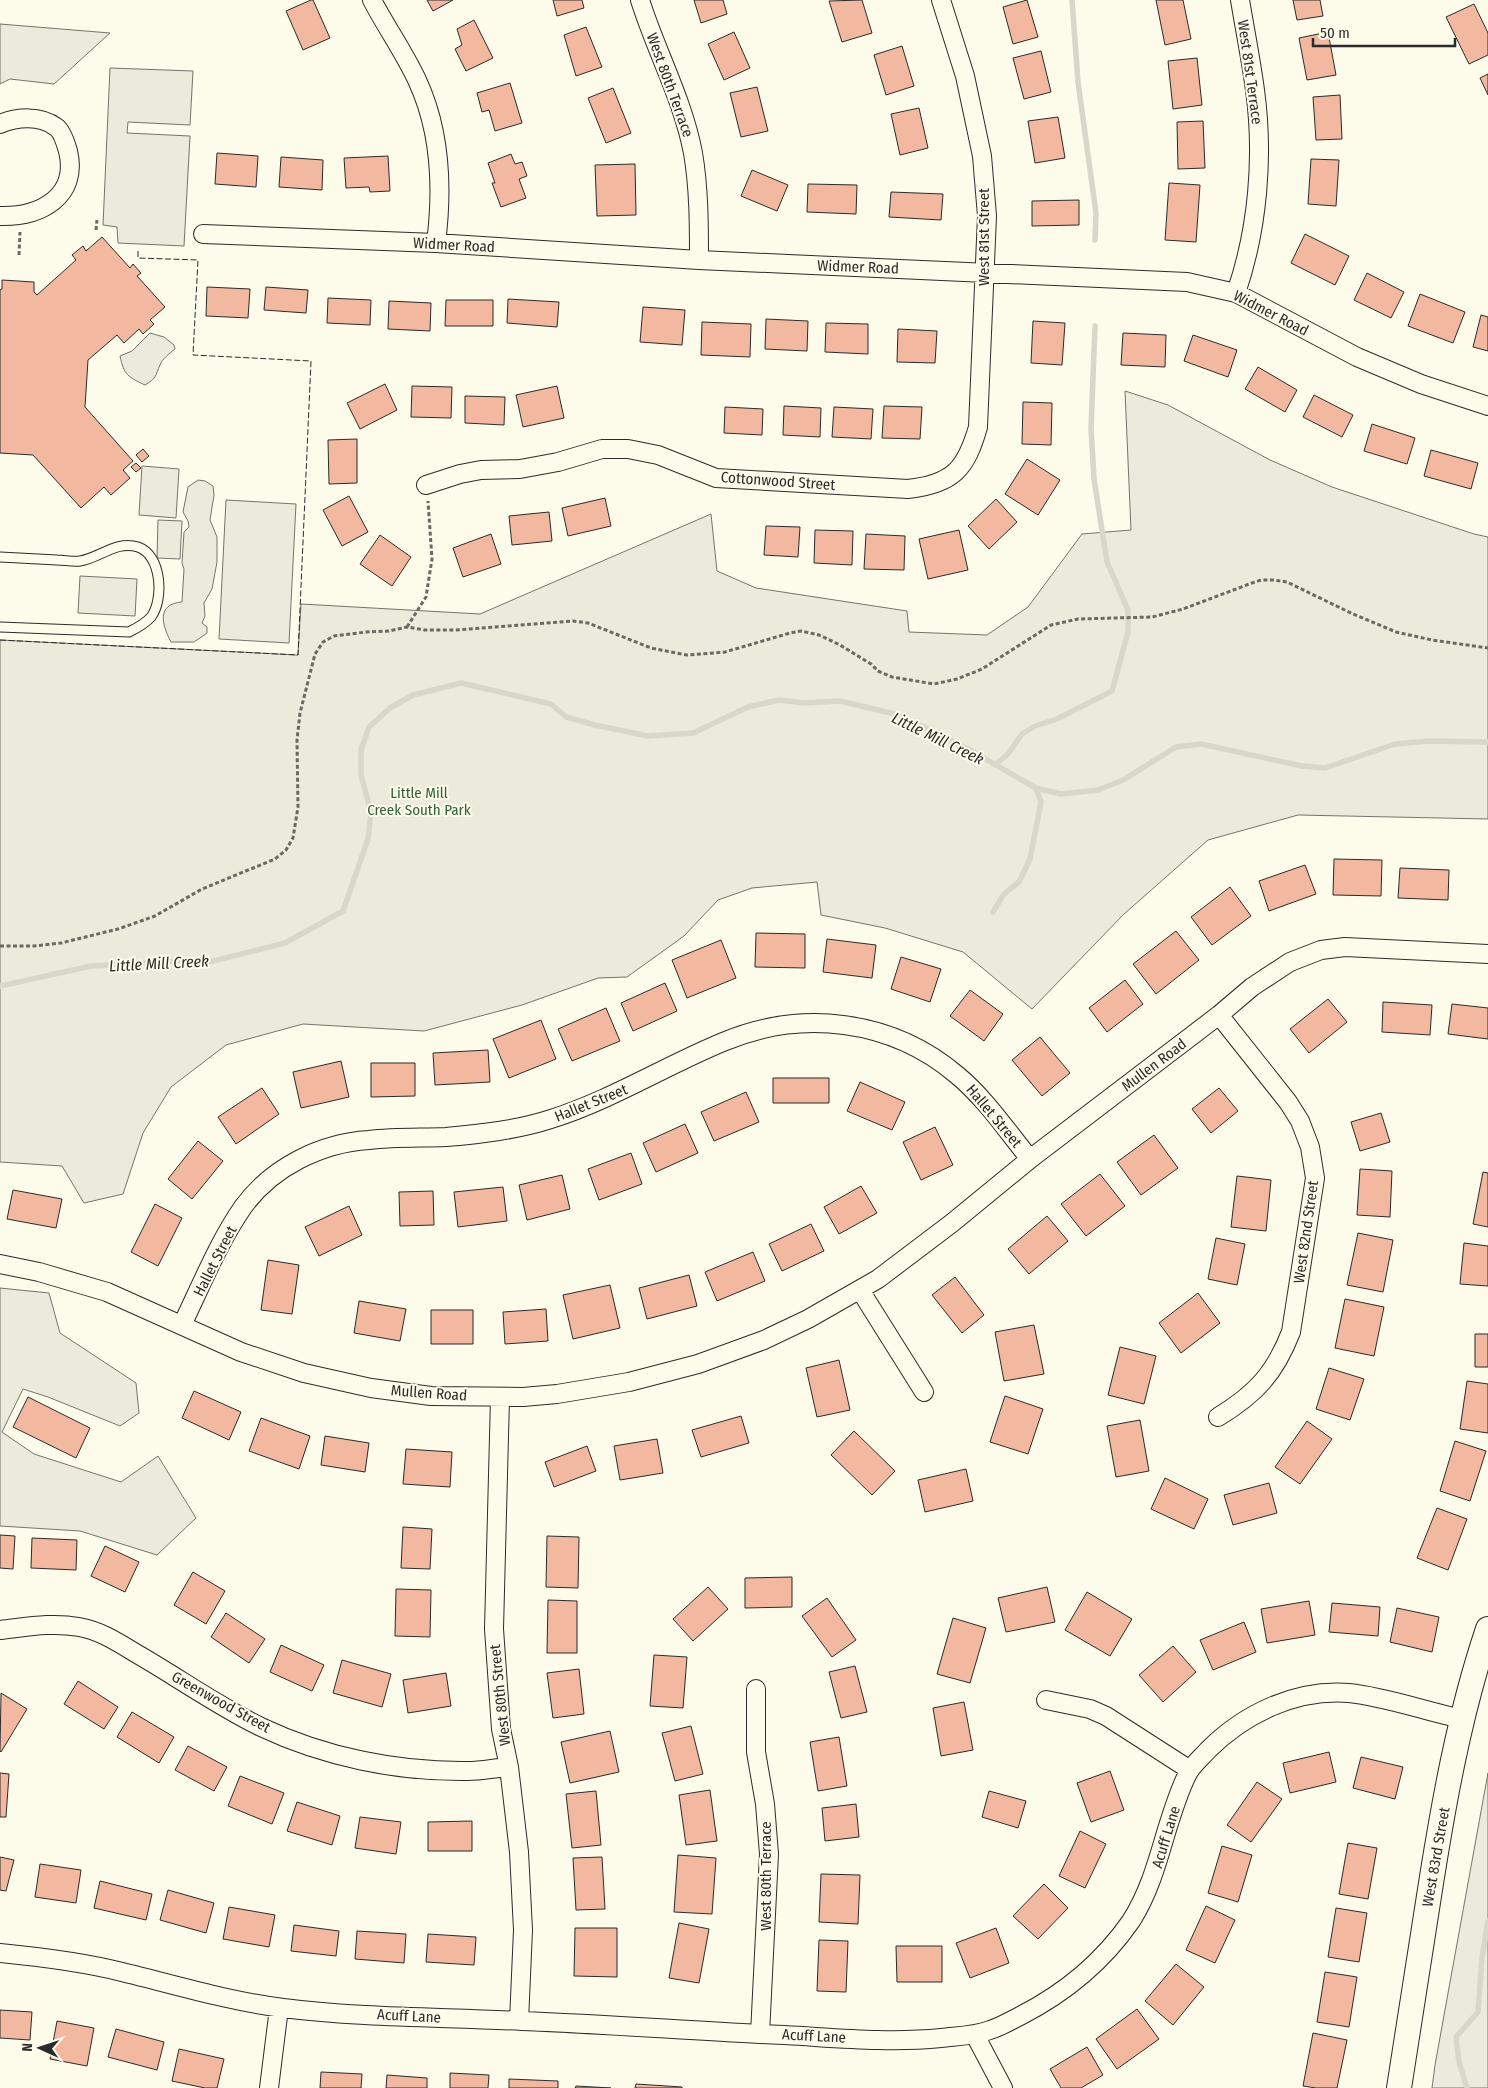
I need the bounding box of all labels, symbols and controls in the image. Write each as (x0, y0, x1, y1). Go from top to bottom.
scale bar (1313, 15, 1456, 47)
street label: West 81st Terrace (1234, 18, 1266, 126)
text: 50 m (1320, 24, 1350, 42)
street label: West 80th Terrace (643, 31, 697, 139)
street label: West 81st Street (975, 188, 993, 286)
street label: Widmer Road (413, 234, 495, 256)
street label: Widmer Road (817, 257, 899, 277)
street label: Widmer Road (1230, 286, 1312, 340)
street label: Cottonwood Street (720, 468, 836, 494)
water label: Little Mill Creek (889, 708, 987, 769)
park label: Little Mill Creek South Park (367, 784, 471, 819)
water label: Little Mill Creek (109, 951, 210, 976)
street label: Mullen Road (1118, 1035, 1190, 1095)
street label: Hallet Street (552, 1080, 630, 1126)
street label: Hallet Street (962, 1081, 1026, 1151)
street label: West 82nd Street (1290, 1179, 1322, 1285)
street label: Hallet Street (190, 1223, 241, 1299)
street label: Mullen Road (390, 1381, 468, 1405)
street label: West 80th Street (486, 1643, 514, 1747)
street label: Greenwood Street (168, 1667, 274, 1737)
street label: Acuff Lane (1148, 1804, 1184, 1870)
street label: West 83rd Street (1418, 1806, 1454, 1908)
street label: West 80th Terrace (757, 1821, 775, 1931)
street label: Acuff Lane (377, 2005, 441, 2027)
north arrow (15, 2023, 65, 2073)
street label: Acuff Lane (782, 2025, 846, 2047)
text: N (19, 2043, 36, 2052)

